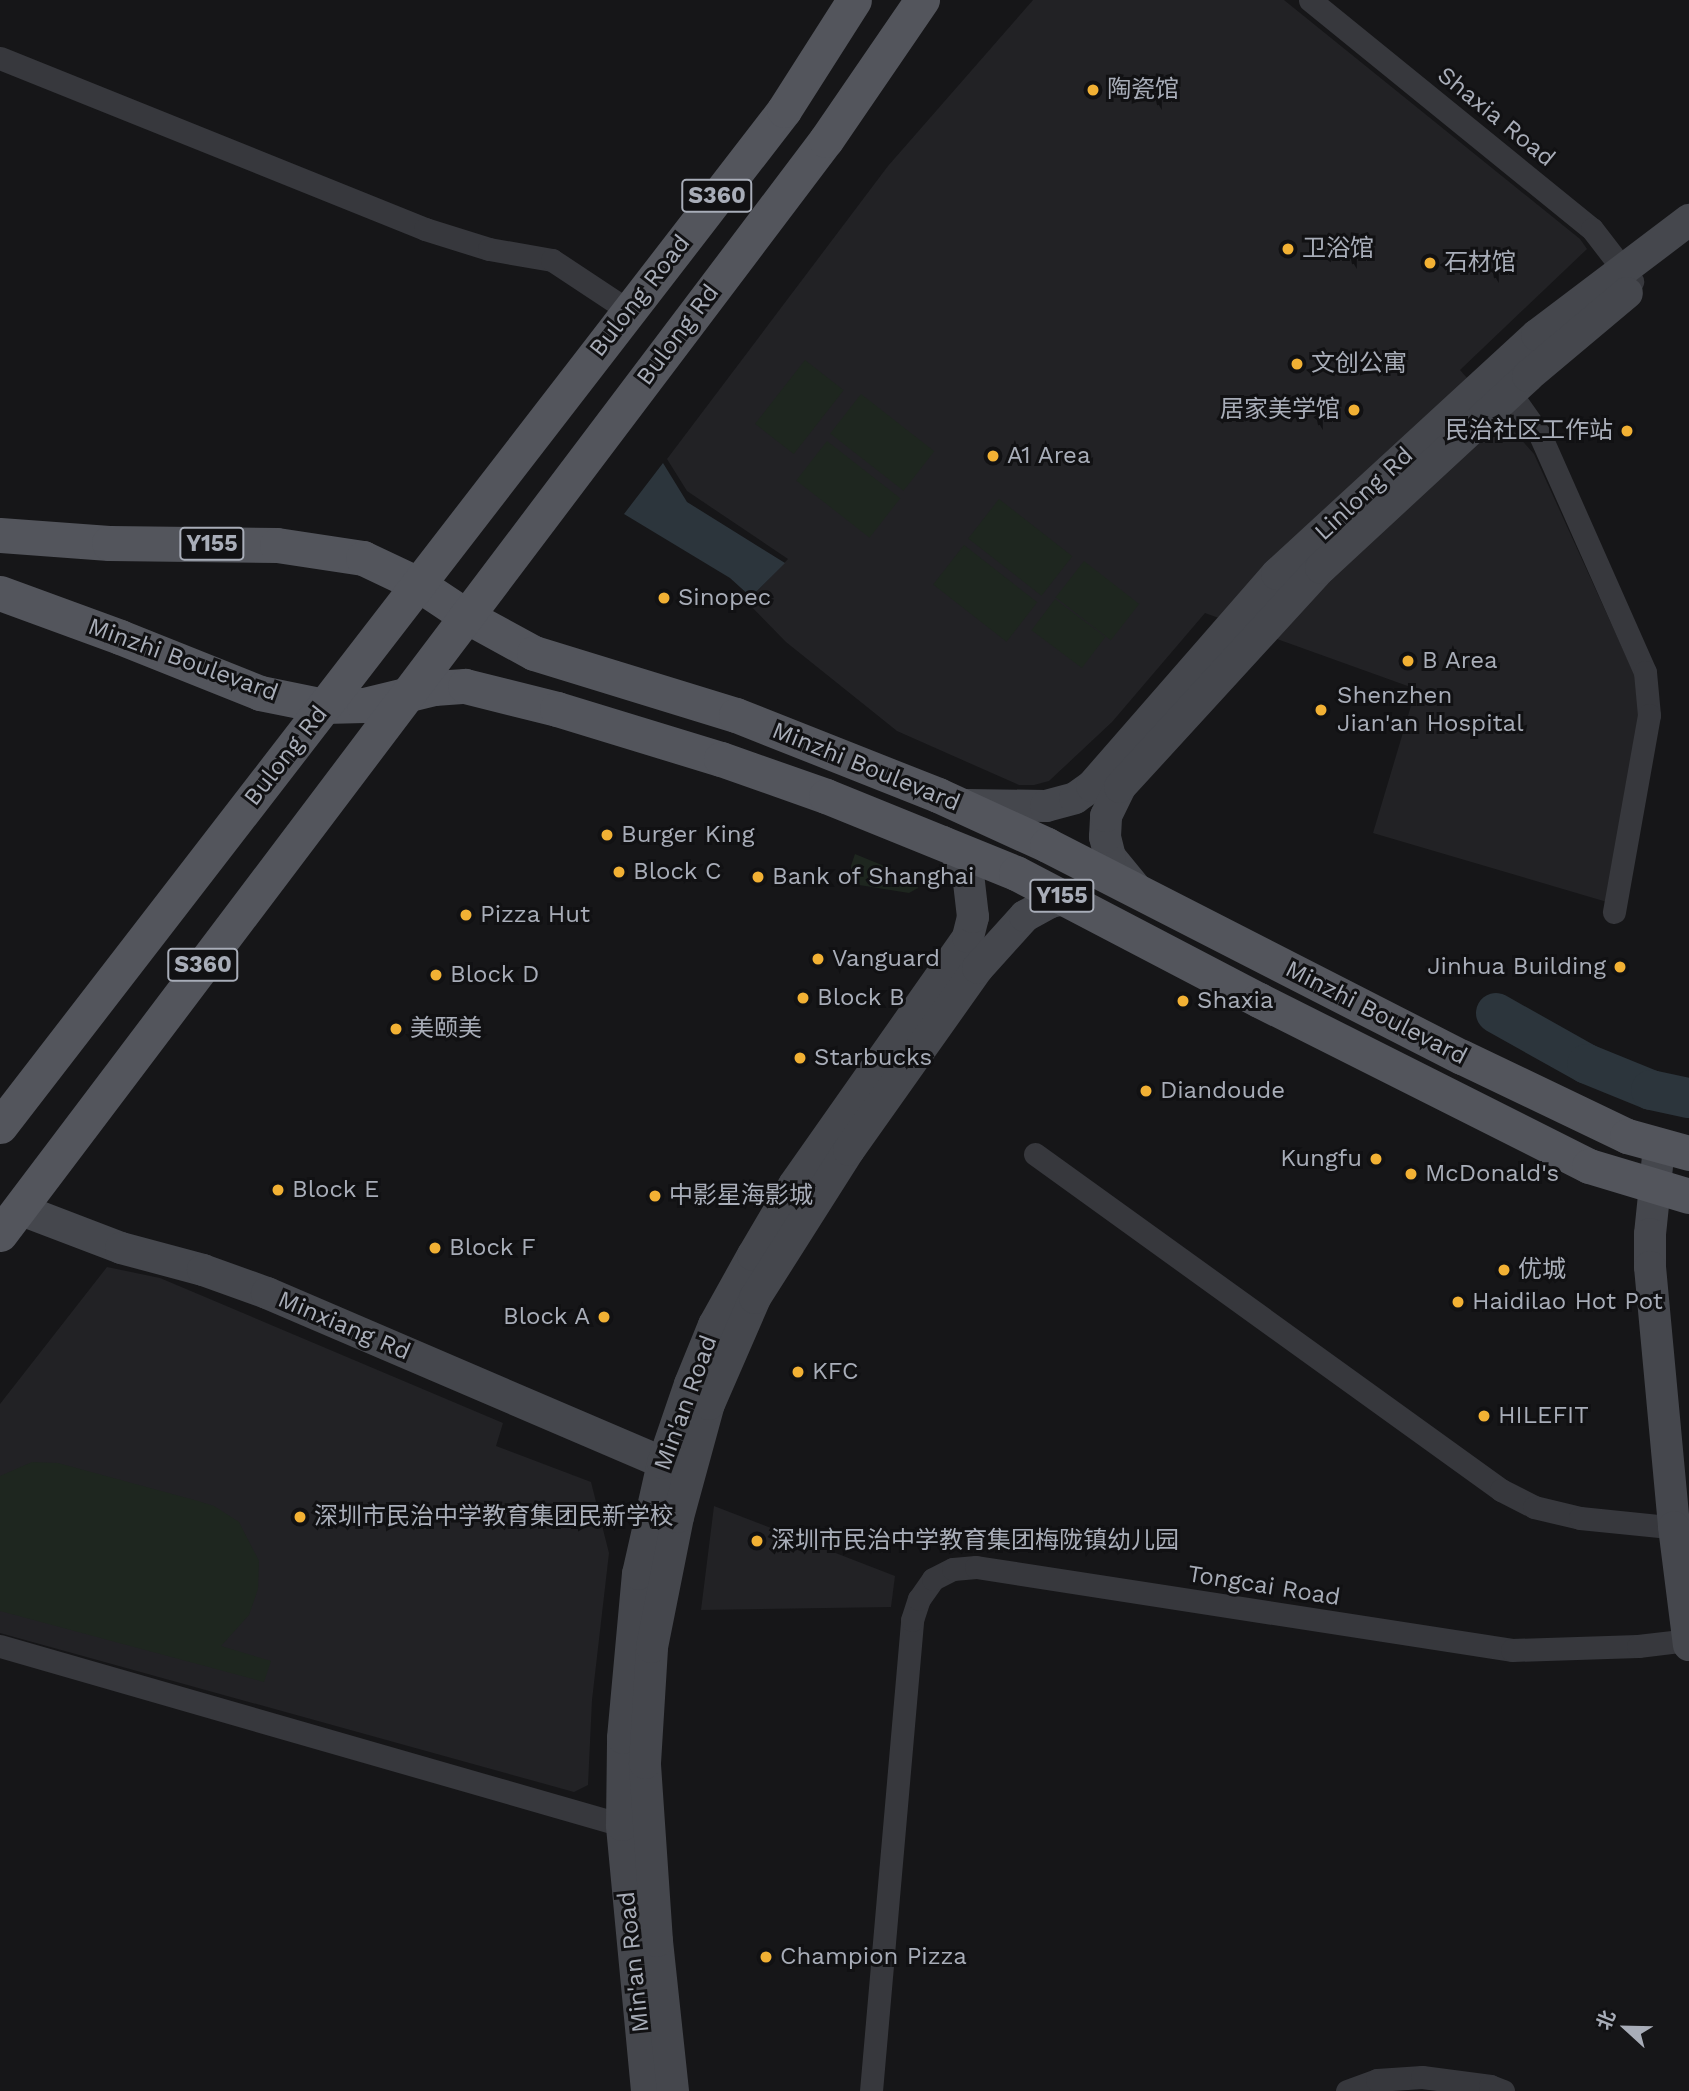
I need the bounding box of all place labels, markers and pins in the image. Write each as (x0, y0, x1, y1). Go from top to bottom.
place label: 陶瓷馆 (1107, 76, 1179, 104)
marker: 陶瓷馆 (1085, 82, 1101, 98)
place label: 卫浴馆 (1302, 235, 1374, 263)
marker: 卫浴馆 (1280, 241, 1296, 257)
place label: 石材馆 (1444, 249, 1516, 277)
marker: 石材馆 (1422, 255, 1438, 271)
place label: 文创公寓 (1311, 350, 1407, 378)
marker: 文创公寓 (1289, 356, 1305, 372)
place label: 居家美学馆 (1220, 396, 1340, 424)
marker: 居家美学馆 (1346, 402, 1362, 418)
place label: 民治社区工作站 (1445, 417, 1613, 445)
marker: 民治社区工作站 (1619, 423, 1635, 439)
place label: A1 Area (1007, 442, 1091, 470)
marker: A1 Area (985, 448, 1001, 464)
place label: Sinopec (678, 584, 771, 612)
marker: Sinopec (656, 590, 672, 606)
place label: B Area (1422, 647, 1499, 675)
marker: B Area (1400, 653, 1416, 669)
place label: Shenzhen Jian'an Hospital (1337, 682, 1524, 738)
marker: Shenzhen Jian'an Hospital (1311, 700, 1331, 720)
place label: Burger King (621, 821, 755, 849)
marker: Burger King (599, 827, 615, 843)
place label: Block C (633, 858, 722, 886)
place label: Bank of Shanghai (772, 863, 976, 891)
marker: Block C (611, 864, 627, 880)
marker: Bank of Shanghai (750, 869, 766, 885)
place label: Pizza Hut (480, 901, 591, 929)
marker: Pizza Hut (458, 907, 474, 923)
place label: Vanguard (832, 945, 940, 973)
marker: Vanguard (810, 951, 826, 967)
place label: Jinhua Building (1427, 953, 1606, 981)
marker: Jinhua Building (1612, 959, 1628, 975)
place label: Block D (450, 961, 540, 989)
marker: Block D (428, 967, 444, 983)
place label: Block B (817, 984, 905, 1012)
place label: Shaxia (1197, 987, 1274, 1015)
marker: Block B (795, 990, 811, 1006)
marker: Shaxia (1175, 993, 1191, 1009)
place label: 美颐美 (410, 1015, 482, 1043)
marker: 美颐美 (388, 1021, 404, 1037)
place label: Starbucks (814, 1044, 932, 1072)
marker: Starbucks (792, 1050, 808, 1066)
place label: Diandoude (1160, 1077, 1285, 1105)
marker: Diandoude (1138, 1083, 1154, 1099)
place label: Kungfu (1280, 1145, 1362, 1173)
marker: Kungfu (1368, 1151, 1384, 1167)
place label: McDonald's (1425, 1160, 1559, 1188)
marker: McDonald's (1403, 1166, 1419, 1182)
place label: Block E (292, 1176, 380, 1204)
marker: Block E (270, 1182, 286, 1198)
place label: 中影星海影城 (669, 1182, 813, 1210)
marker: 中影星海影城 (647, 1188, 663, 1204)
place label: Block F (449, 1234, 536, 1262)
marker: Block F (427, 1240, 443, 1256)
place label: 优城 (1518, 1256, 1566, 1284)
marker: 优城 (1496, 1262, 1512, 1278)
place label: Haidilao Hot Pot (1472, 1288, 1663, 1316)
marker: Haidilao Hot Pot (1450, 1294, 1466, 1310)
place label: Block A (502, 1303, 590, 1331)
marker: Block A (596, 1309, 612, 1325)
place label: KFC (812, 1358, 859, 1386)
marker: KFC (790, 1364, 806, 1380)
place label: HILEFIT (1498, 1402, 1589, 1430)
marker: HILEFIT (1476, 1408, 1492, 1424)
place label: 深圳市民治中学教育集团民新学校 (314, 1503, 674, 1531)
marker: 深圳市民治中学教育集团民新学校 (292, 1509, 308, 1525)
place label: 深圳市民治中学教育集团梅陇镇幼儿园 (771, 1527, 1179, 1555)
marker: 深圳市民治中学教育集团梅陇镇幼儿园 (749, 1533, 765, 1549)
place label: Champion Pizza (780, 1943, 967, 1971)
marker: Champion Pizza (758, 1949, 774, 1965)

